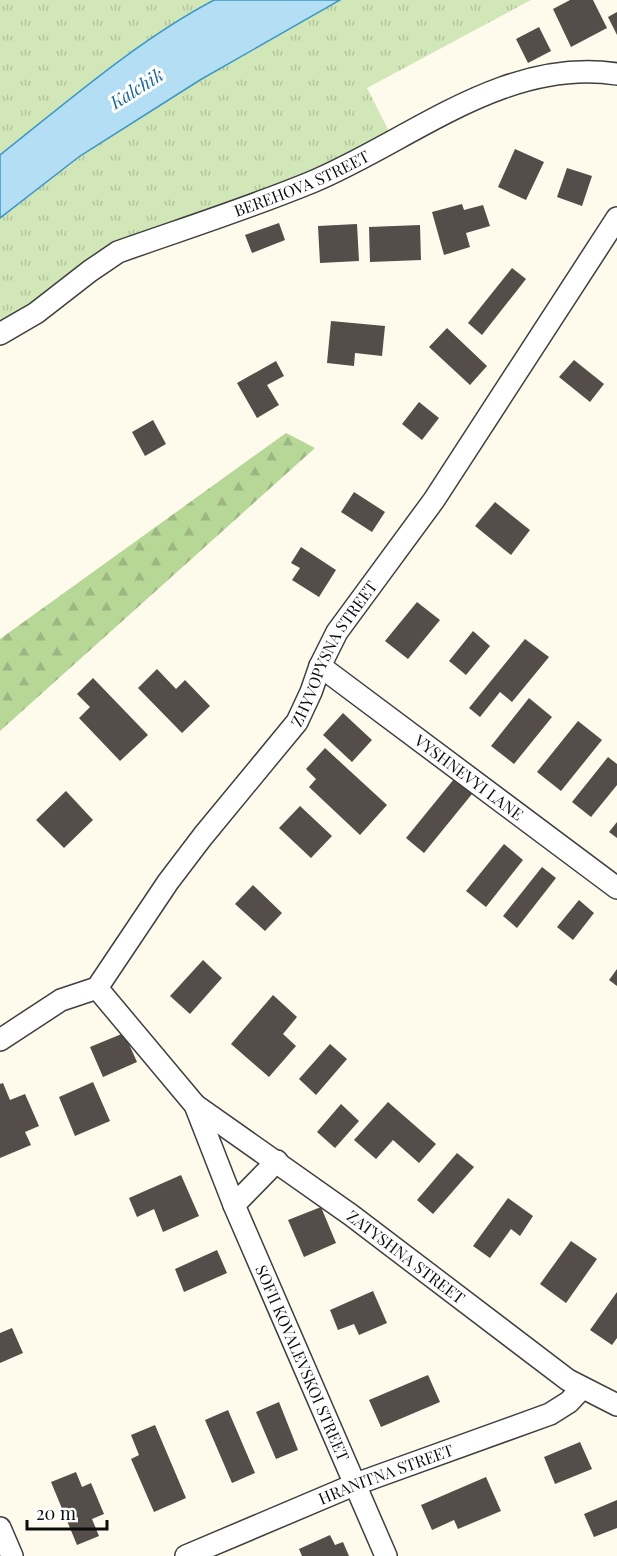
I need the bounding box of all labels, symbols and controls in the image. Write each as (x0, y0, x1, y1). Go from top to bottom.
water label: Kalchik (104, 62, 168, 114)
street label: BEREHOVA STREET (231, 145, 373, 221)
street label: ZHYVOPYSNA STREET (285, 576, 381, 730)
street label: VYSHNEVYI LANE (410, 729, 528, 824)
street label: ZATYSHNA STREET (343, 1205, 469, 1308)
street label: SOFII KOVALEVSKOI STREET (251, 1261, 354, 1464)
street label: HRANITNA STREET (315, 1439, 456, 1509)
scale bar (27, 1493, 106, 1531)
text: 20 m (36, 1501, 76, 1525)

